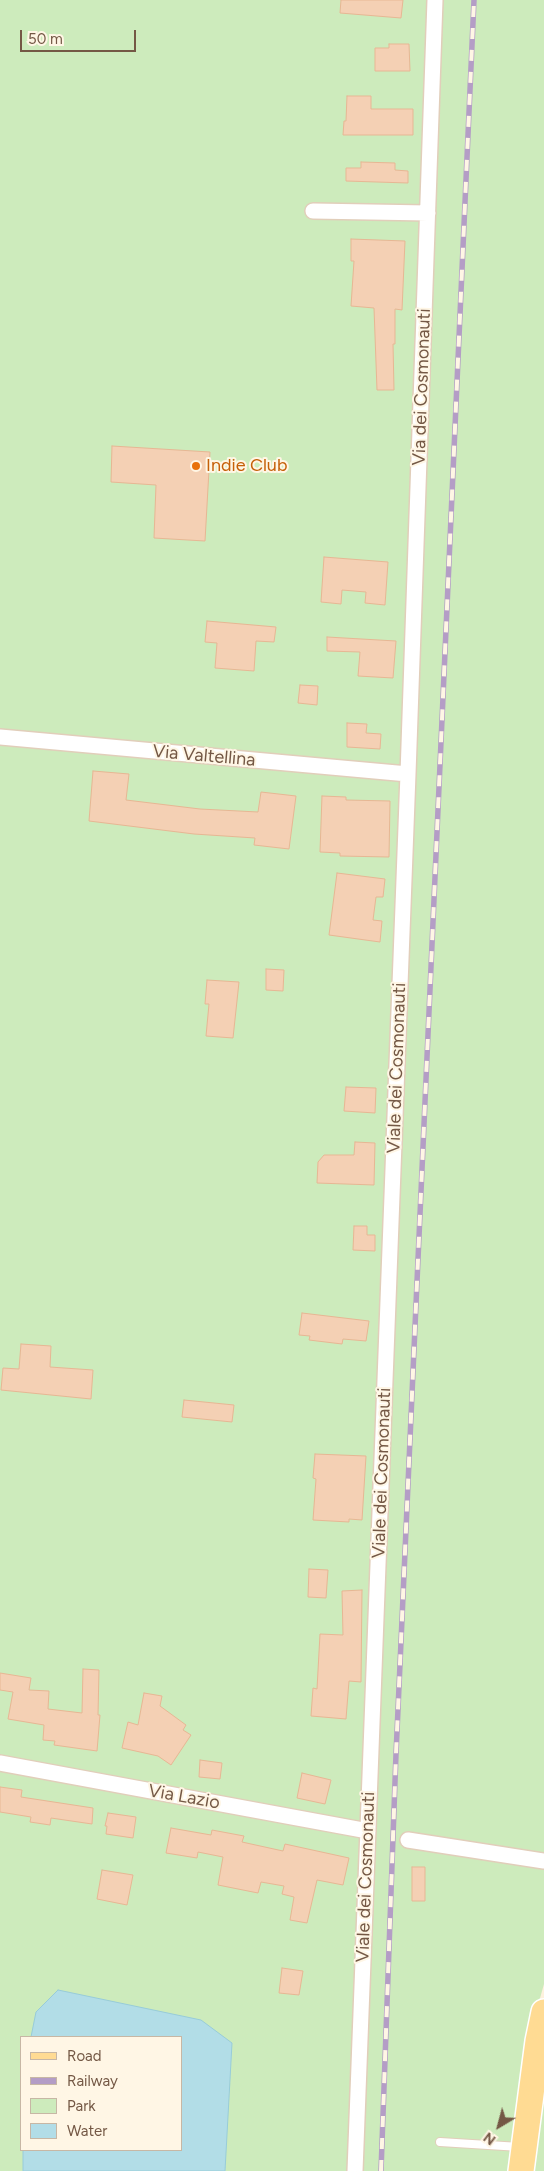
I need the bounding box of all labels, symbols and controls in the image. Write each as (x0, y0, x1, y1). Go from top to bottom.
scale bar (22, 20, 139, 52)
text: 50 m (28, 30, 63, 48)
street label: Via dei Cosmonauti (408, 308, 436, 466)
place label: Indie Club (206, 455, 287, 477)
marker: Indie Club (190, 460, 202, 472)
street label: Via Valtellina (152, 741, 256, 771)
street label: Viale dei Cosmonauti (383, 982, 411, 1154)
street label: Viale dei Cosmonauti (368, 1387, 396, 1559)
street label: Via Lazio (147, 1780, 221, 1814)
street label: Viale dei Cosmonauti (352, 1791, 380, 1963)
legend (20, 2036, 182, 2151)
text: Road (67, 2047, 102, 2065)
text: Railway (67, 2072, 118, 2090)
text: Park (67, 2097, 96, 2115)
north arrow (474, 2101, 524, 2151)
text: Water (67, 2122, 107, 2140)
text: N (480, 2128, 499, 2148)

